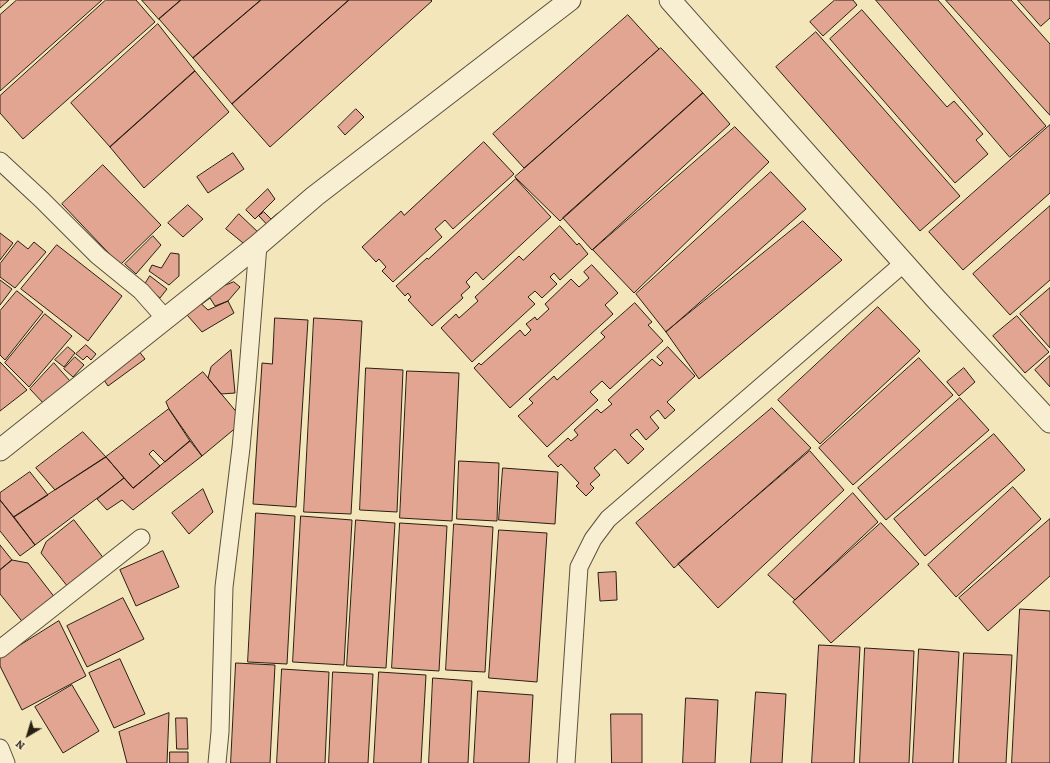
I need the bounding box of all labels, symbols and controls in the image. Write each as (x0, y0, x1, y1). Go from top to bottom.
north arrow (8, 715, 48, 755)
text: N (13, 736, 28, 753)

